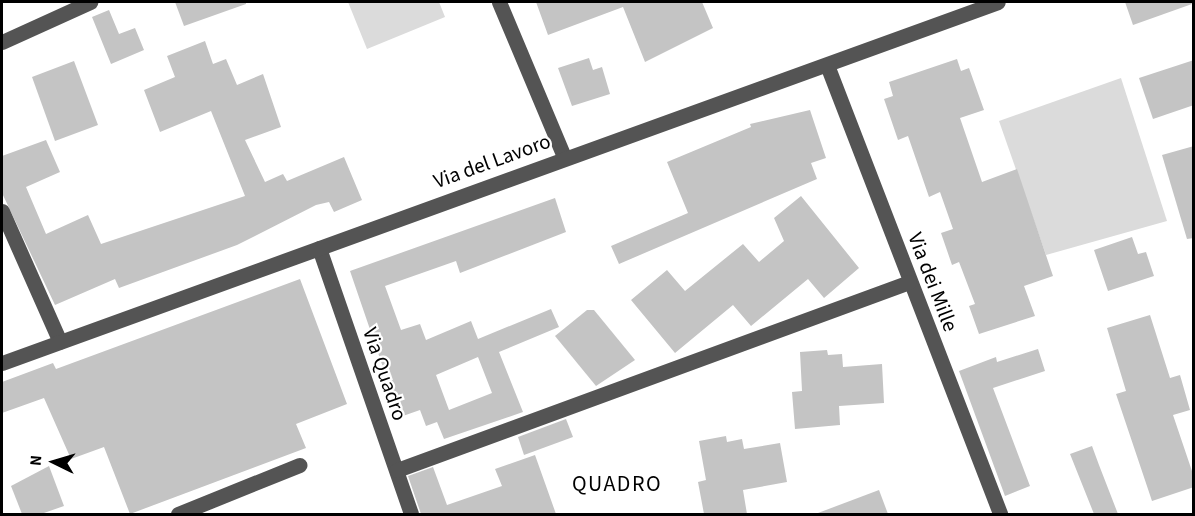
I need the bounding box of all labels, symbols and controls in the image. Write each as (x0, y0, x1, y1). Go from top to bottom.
street label: Via del Lavoro (430, 128, 554, 194)
street label: Via dei Mille (903, 229, 963, 335)
street label: Via Quadro (357, 324, 413, 424)
north arrow (24, 432, 84, 492)
text: N (25, 454, 47, 467)
district label: QUADRO (572, 472, 662, 498)

